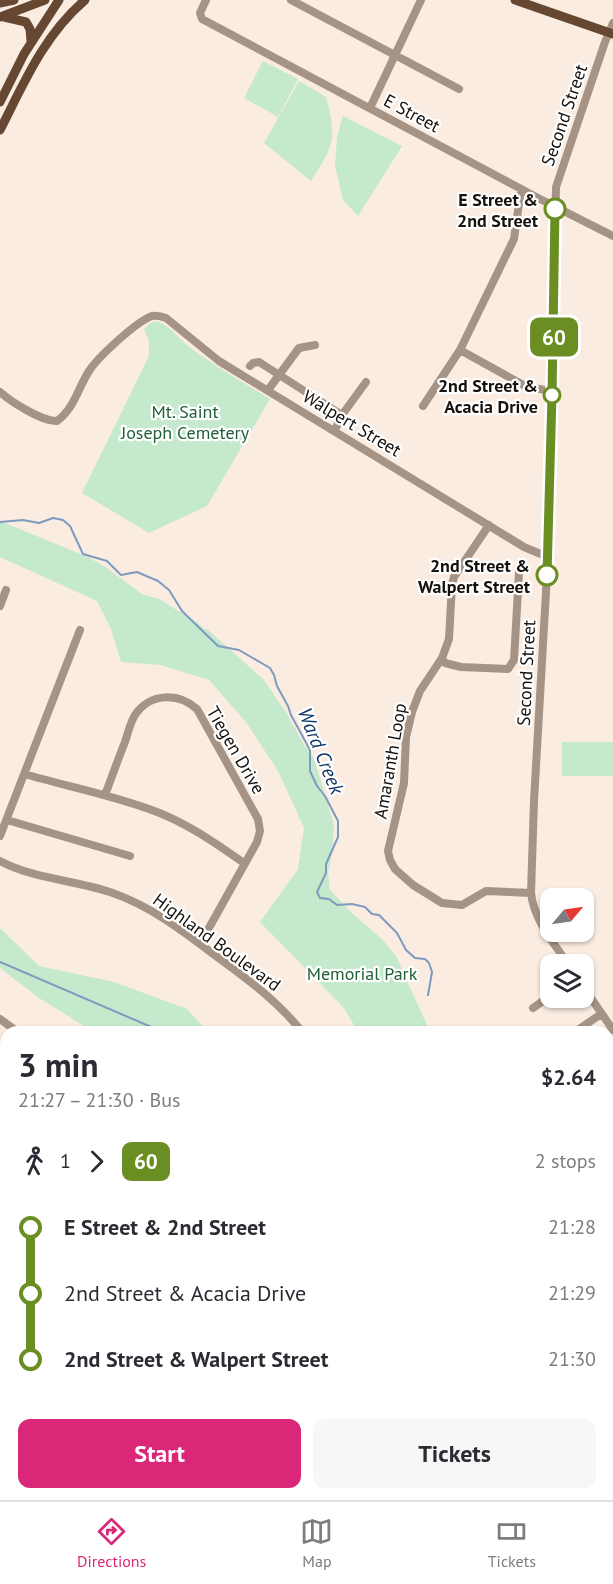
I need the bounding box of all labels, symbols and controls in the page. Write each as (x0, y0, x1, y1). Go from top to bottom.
street label: Second Street (536, 61, 592, 169)
street label: E Street (380, 89, 444, 137)
place label: E Street & 2nd Street (457, 188, 539, 232)
marker: E Street & 2nd Street (544, 198, 566, 220)
line badge: 60 (527, 318, 581, 356)
text: 60 (542, 324, 566, 351)
place label: 2nd Street & Acacia Drive (438, 374, 538, 418)
street label: Walpert Street (299, 385, 405, 461)
marker: 2nd Street & Acacia Drive (543, 386, 561, 404)
park label: Mt. Saint Joseph Cemetery (120, 400, 250, 444)
place label: 2nd Street & Walpert Street (418, 554, 531, 598)
marker: 2nd Street & Walpert Street (536, 564, 558, 586)
street label: Second Street (512, 619, 540, 727)
street label: Amaranth Loop (369, 701, 411, 821)
street label: Tiegen Drive (202, 702, 270, 798)
water label: Ward Creek (292, 704, 351, 799)
street label: Highland Boulevard (149, 888, 285, 996)
north arrow (540, 888, 594, 942)
map controls (540, 888, 594, 1008)
button: layers (540, 954, 594, 1008)
park label: Memorial Park (307, 962, 418, 985)
text: 3 min (18, 1043, 99, 1086)
text: $2.64 (541, 1063, 596, 1091)
text: 21:27 – 21:30 · Bus (18, 1087, 180, 1113)
icon: walk (18, 1145, 51, 1178)
icon: forward (80, 1145, 113, 1178)
text: 1 (60, 1148, 71, 1174)
text: 60 (134, 1148, 158, 1175)
text: 2 stops (535, 1148, 596, 1174)
text: E Street & 2nd Street (64, 1213, 266, 1241)
text: 21:28 (548, 1214, 596, 1240)
text: 2nd Street & Acacia Drive (64, 1279, 306, 1307)
text: 21:29 (548, 1280, 596, 1306)
text: 2nd Street & Walpert Street (64, 1345, 328, 1373)
text: 21:30 (548, 1346, 596, 1372)
button: Start (18, 1419, 301, 1488)
button: Tickets (313, 1419, 596, 1488)
tab: Directions (77, 1515, 146, 1571)
tab: Map (300, 1515, 333, 1571)
tab: Tickets (488, 1515, 536, 1571)

